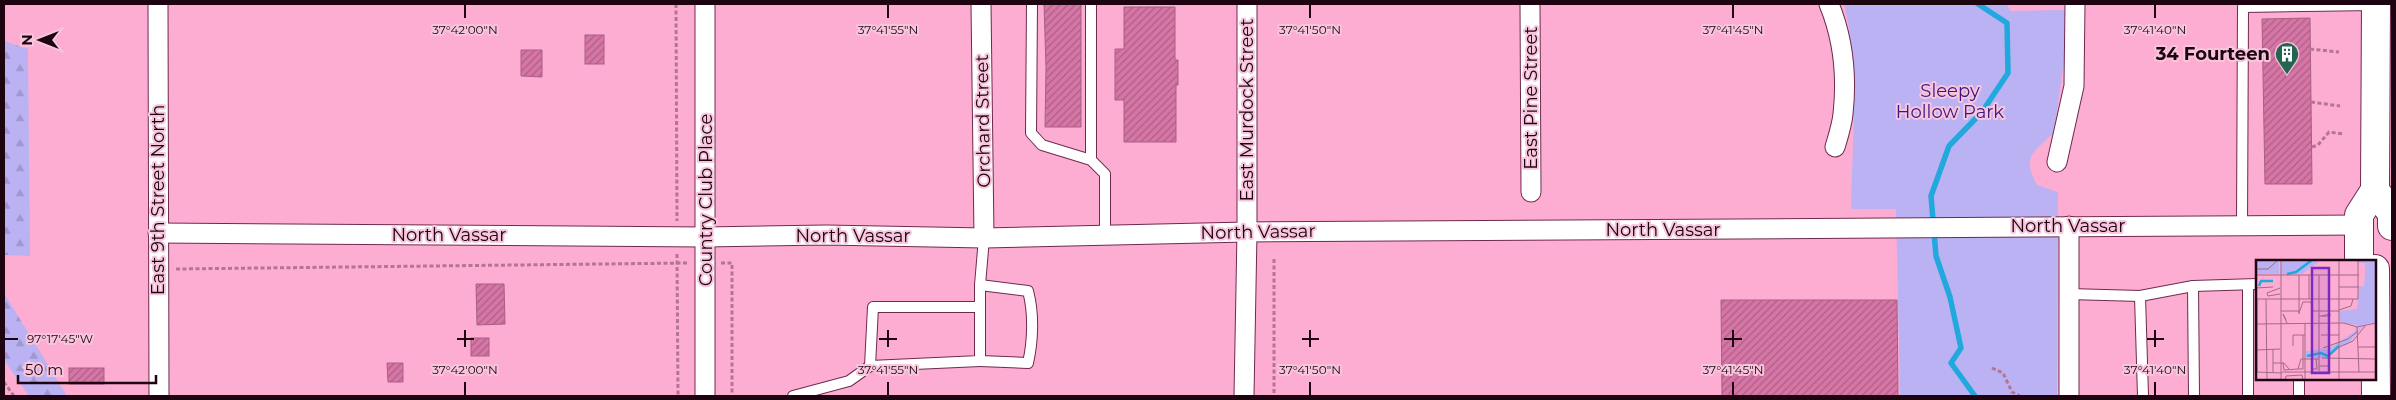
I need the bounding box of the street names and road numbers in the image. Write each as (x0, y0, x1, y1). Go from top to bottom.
street label: East Murdock Street (1236, 19, 1258, 202)
street label: East Pine Street (1520, 26, 1542, 170)
street label: Orchard Street (971, 54, 995, 188)
street label: East 9th Street North (147, 105, 169, 295)
street label: Country Club Place (695, 114, 717, 286)
street label: North Vassar (2010, 215, 2126, 237)
street label: North Vassar (1605, 219, 1721, 241)
street label: North Vassar (1200, 220, 1316, 244)
street label: North Vassar (391, 224, 507, 246)
street label: North Vassar (795, 225, 911, 247)

